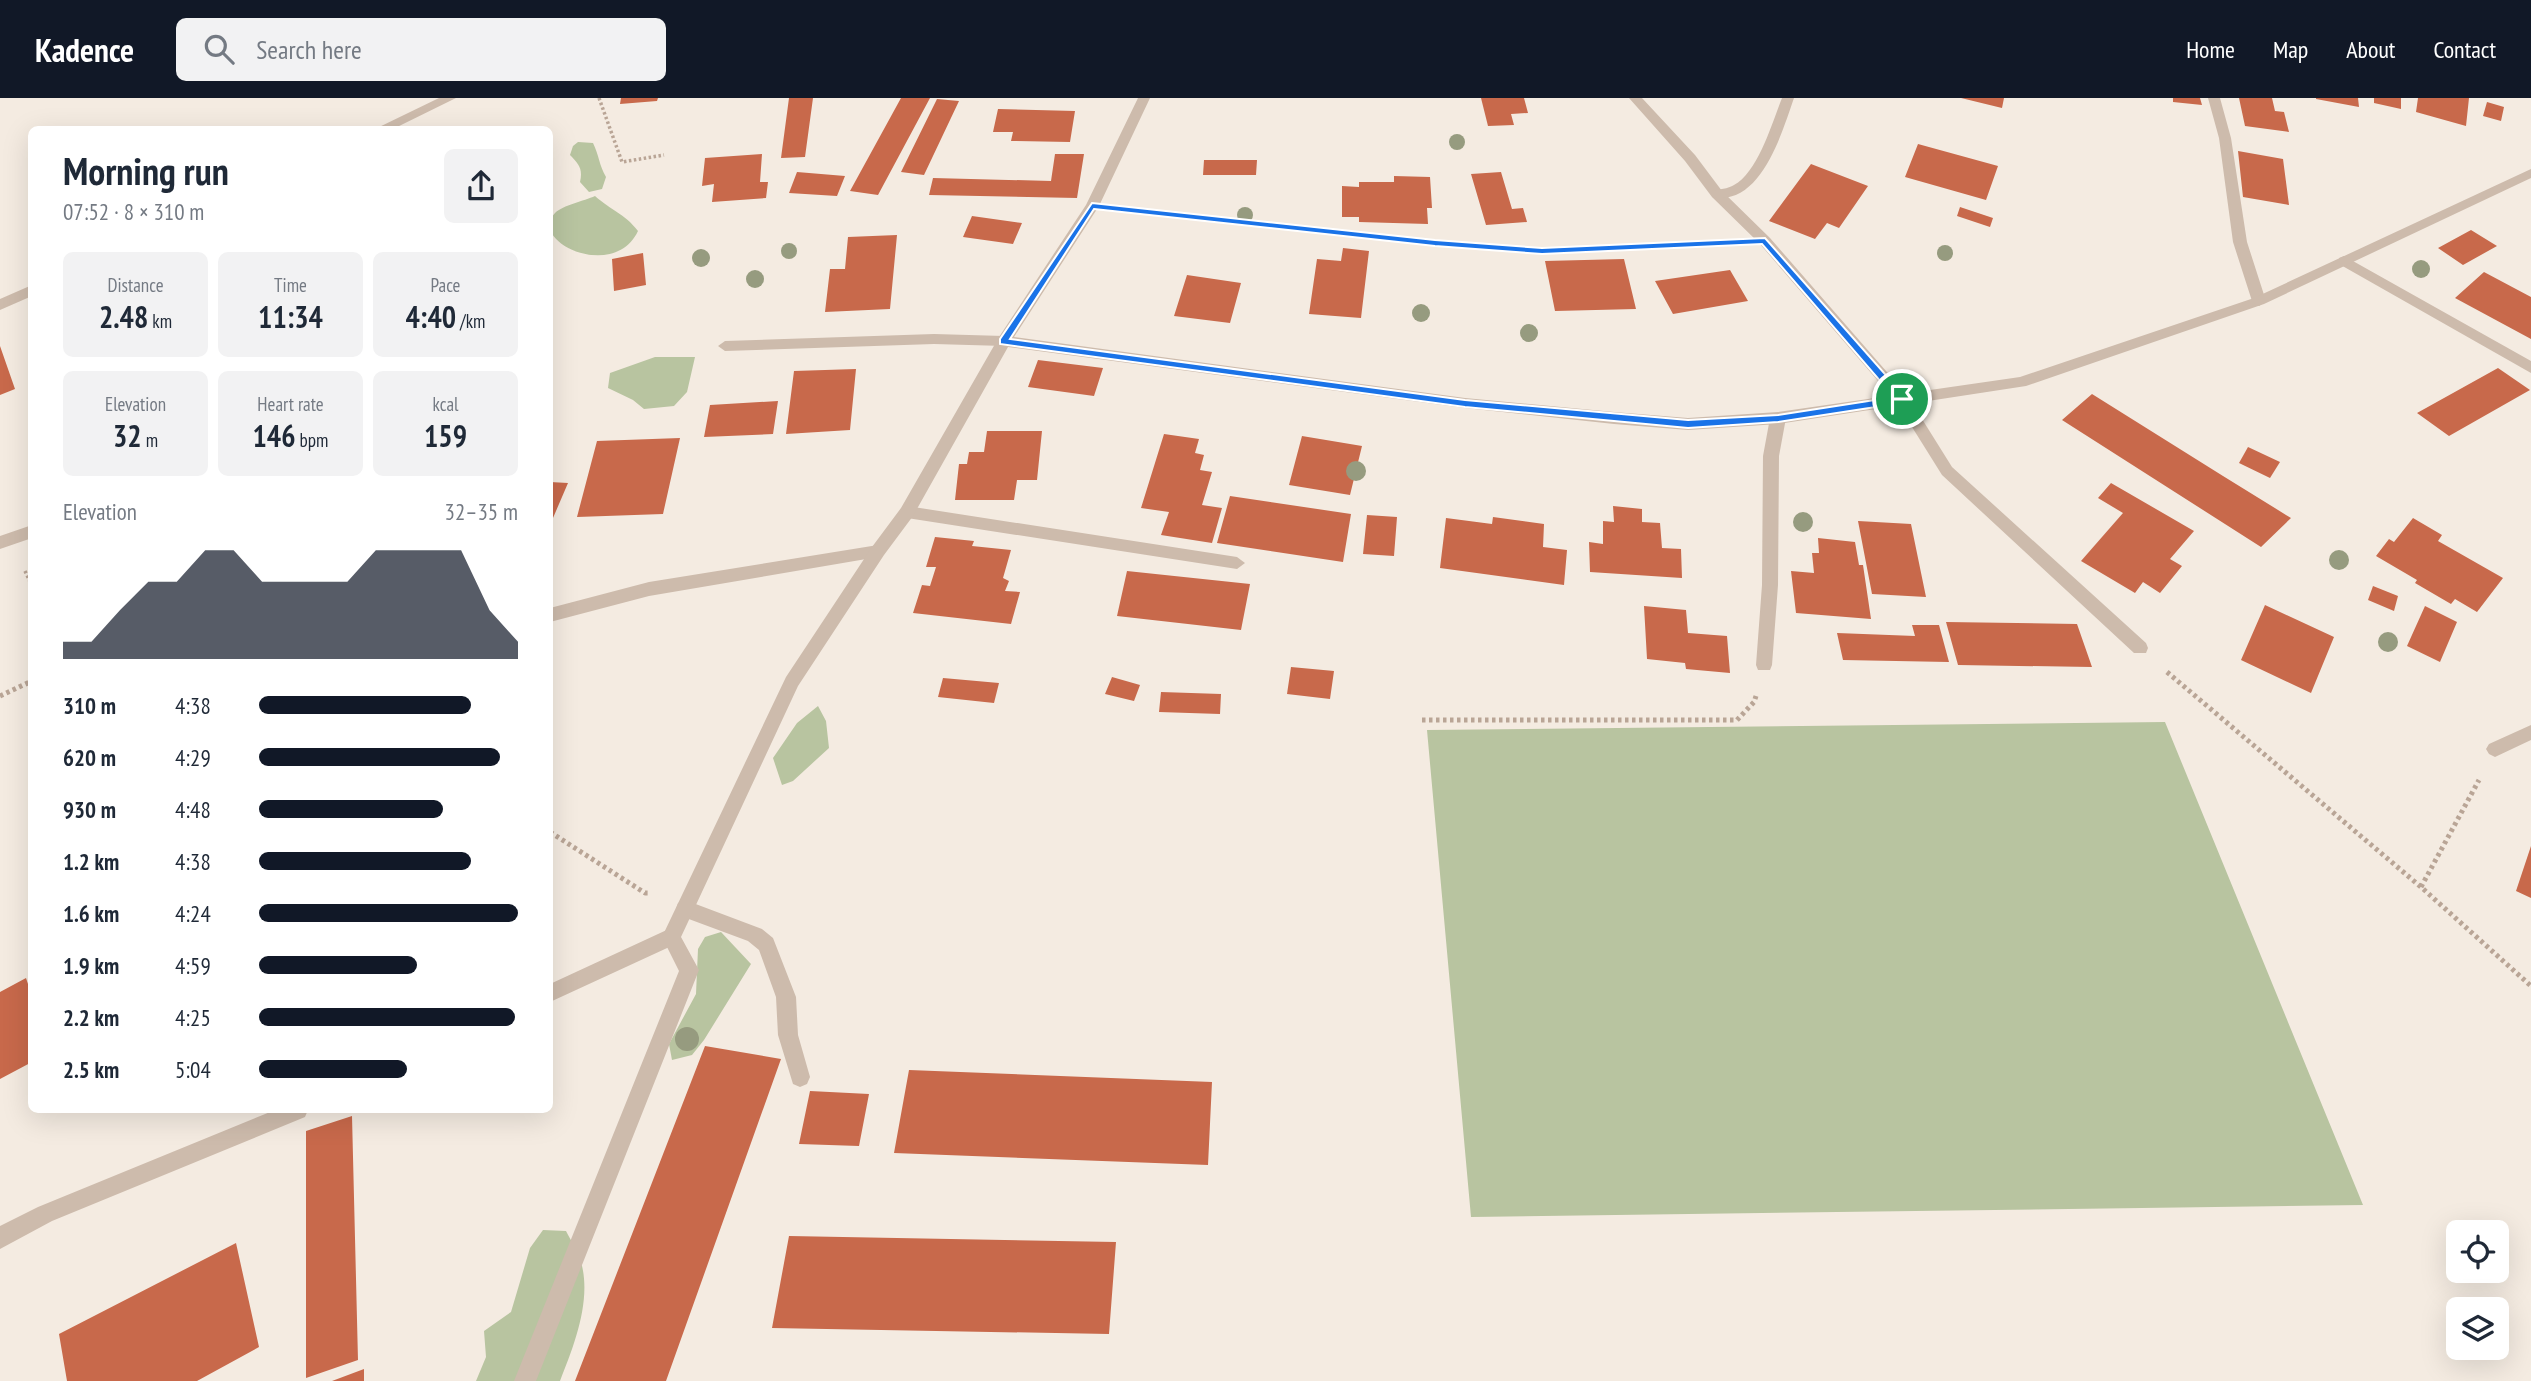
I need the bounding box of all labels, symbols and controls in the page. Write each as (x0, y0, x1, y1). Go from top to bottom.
search box (176, 18, 666, 81)
text: Kadence (35, 28, 134, 71)
icon: search (200, 30, 238, 68)
text: Search here (256, 33, 362, 66)
text: Home (2186, 34, 2235, 65)
text: Map (2273, 34, 2308, 65)
text: About (2346, 34, 2395, 65)
text: Contact (2433, 34, 2496, 65)
text: Morning run (63, 146, 229, 195)
button: share (444, 149, 518, 223)
text: 07:52 · 8 × 310 m (63, 197, 204, 226)
text: Distance (108, 273, 163, 297)
text: Time (274, 273, 307, 297)
text: Pace (431, 273, 460, 297)
text: 2.48 (99, 297, 148, 336)
text: 11:34 (258, 297, 323, 336)
text: 4:40 (406, 297, 456, 336)
text: km (148, 309, 172, 333)
text: /km (456, 309, 485, 333)
pin (1872, 369, 1932, 429)
icon: arrive (1883, 380, 1921, 418)
text: Elevation (105, 392, 166, 416)
text: Heart rate (257, 392, 324, 416)
text: kcal (433, 392, 458, 416)
text: 32 (113, 416, 142, 455)
text: 146 (253, 416, 296, 455)
text: 159 (424, 416, 467, 455)
text: m (142, 428, 158, 452)
text: bpm (296, 428, 328, 452)
text: Elevation (63, 497, 137, 526)
text: 32–35 m (445, 497, 518, 526)
text: 310 m (63, 691, 116, 720)
text: 4:38 (175, 691, 211, 720)
text: 620 m (63, 743, 116, 772)
text: 4:29 (175, 743, 211, 772)
text: 930 m (63, 795, 116, 824)
text: 4:48 (175, 795, 211, 824)
text: 1.2 km (63, 847, 119, 876)
text: 4:38 (175, 847, 211, 876)
text: 1.6 km (63, 899, 119, 928)
text: 4:24 (175, 899, 211, 928)
text: 1.9 km (63, 951, 119, 980)
text: 4:59 (175, 951, 211, 980)
text: 2.2 km (63, 1003, 119, 1032)
text: 4:25 (175, 1003, 211, 1032)
text: 2.5 km (63, 1055, 119, 1084)
text: 5:04 (175, 1055, 211, 1084)
map controls (2446, 1220, 2509, 1360)
button: locate (2446, 1220, 2509, 1283)
button: layers (2446, 1297, 2509, 1360)

